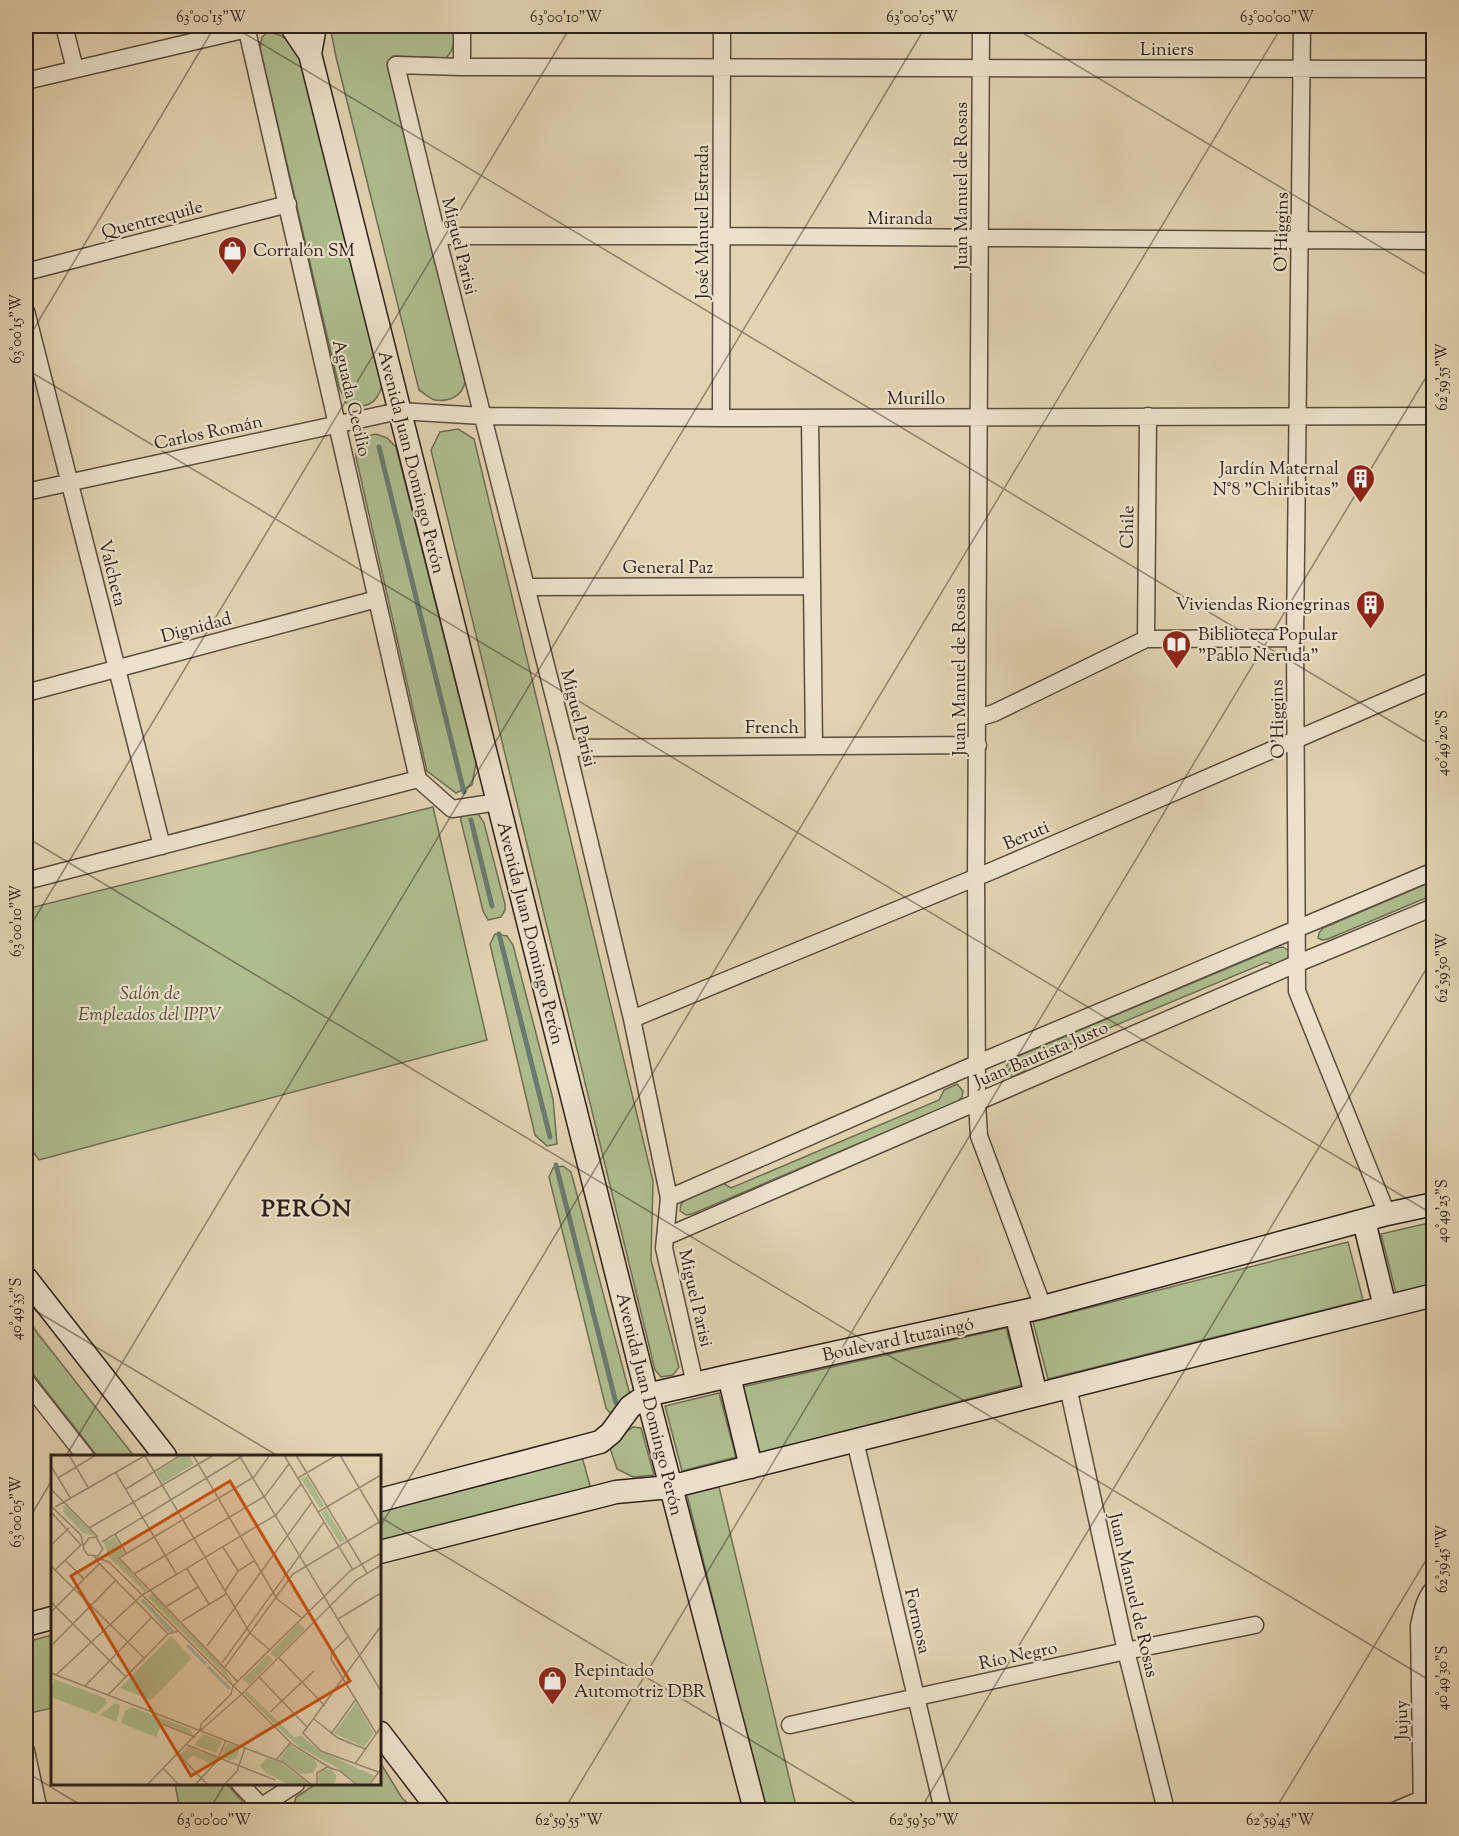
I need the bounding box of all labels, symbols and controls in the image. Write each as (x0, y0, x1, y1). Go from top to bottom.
text: 63°00'15"W (176, 8, 246, 29)
text: 63°00'10"W (530, 8, 602, 29)
text: 63°00'05"W (886, 8, 958, 29)
text: 63°00'00"W (1240, 8, 1314, 29)
street label: Liniers (1140, 38, 1194, 64)
street label: Juan Manuel de Rosas (950, 102, 976, 271)
street label: José Manuel Estrada (691, 145, 717, 300)
street label: O'Higgins (1269, 192, 1297, 272)
street label: Quentrequile (99, 195, 206, 247)
street label: Miguel Parisi (433, 195, 483, 298)
street label: Miranda (867, 207, 933, 233)
shop icon: Corralón SM (216, 234, 248, 276)
place label: Corralón SM (253, 239, 355, 265)
text: 63°00'15"W (7, 294, 28, 364)
street label: Aguada Cecilio (324, 337, 376, 460)
text: 62°59'55"W (1433, 343, 1454, 411)
street label: Avenida Juan Domingo Perón (370, 348, 450, 577)
street label: Murillo (887, 387, 945, 413)
street label: Carlos Román (152, 410, 266, 458)
place label: Jardín Maternal N°8 "Chiribitas" (1212, 457, 1339, 504)
building icon: Jardín Maternal N°8 "Chiribitas" (1344, 462, 1376, 504)
street label: Chile (1116, 505, 1142, 549)
street label: Valcheta (90, 537, 132, 610)
street label: General Paz (623, 556, 714, 582)
street label: Juan Manuel de Rosas (948, 588, 974, 757)
building icon: Viviendas Rionegrinas (1355, 588, 1387, 630)
place label: Viviendas Rionegrinas (1176, 593, 1350, 619)
street label: Dignidad (158, 607, 235, 651)
place label: Biblioteca Popular "Pablo Neruda" (1198, 623, 1338, 670)
library icon: Biblioteca Popular "Pablo Neruda" (1161, 628, 1193, 670)
street label: Miguel Parisi (552, 667, 602, 770)
street label: O'Higgins (1265, 679, 1293, 759)
text: 40°49'20"S (1433, 710, 1454, 776)
street label: French (745, 716, 799, 742)
street label: Beruti (1000, 815, 1054, 858)
street label: Avenida Juan Domingo Perón (489, 819, 569, 1048)
text: 63°00'10"W (7, 885, 28, 957)
text: 62°59'50"W (1433, 933, 1454, 1003)
park label: Salón de Empleados del IPPV (78, 982, 222, 1029)
street label: Juan Bautista Justo (970, 1016, 1113, 1096)
text: 40°49'25"S (1433, 1179, 1454, 1243)
district label: PERÓN (261, 1193, 353, 1227)
street label: Miguel Parisi (670, 1247, 718, 1350)
text: 40°49'35"S (7, 1278, 28, 1340)
street label: Avenida Juan Domingo Perón (608, 1290, 688, 1519)
street label: Boulevard Ituzaingó (820, 1312, 977, 1370)
inset map (51, 1455, 381, 1785)
text: 63°00'05"W (7, 1476, 28, 1548)
street label: Juan Manuel de Rosas (1100, 1510, 1164, 1680)
text: 62°59'45"W (1433, 1525, 1454, 1593)
street label: Formosa (896, 1586, 936, 1657)
street label: Río Negro (977, 1636, 1060, 1678)
text: 40°49'30"S (1433, 1645, 1454, 1710)
place label: Repintado Automotriz DBR (574, 1659, 706, 1706)
shop icon: Repintado Automotriz DBR (537, 1664, 569, 1706)
street label: Jujuy (1390, 1700, 1416, 1741)
text: 63°00'00"W (177, 1811, 251, 1832)
text: 62°59'55"W (535, 1811, 603, 1832)
text: 62°59'50"W (889, 1811, 959, 1832)
text: 62°59'45"W (1246, 1811, 1314, 1832)

